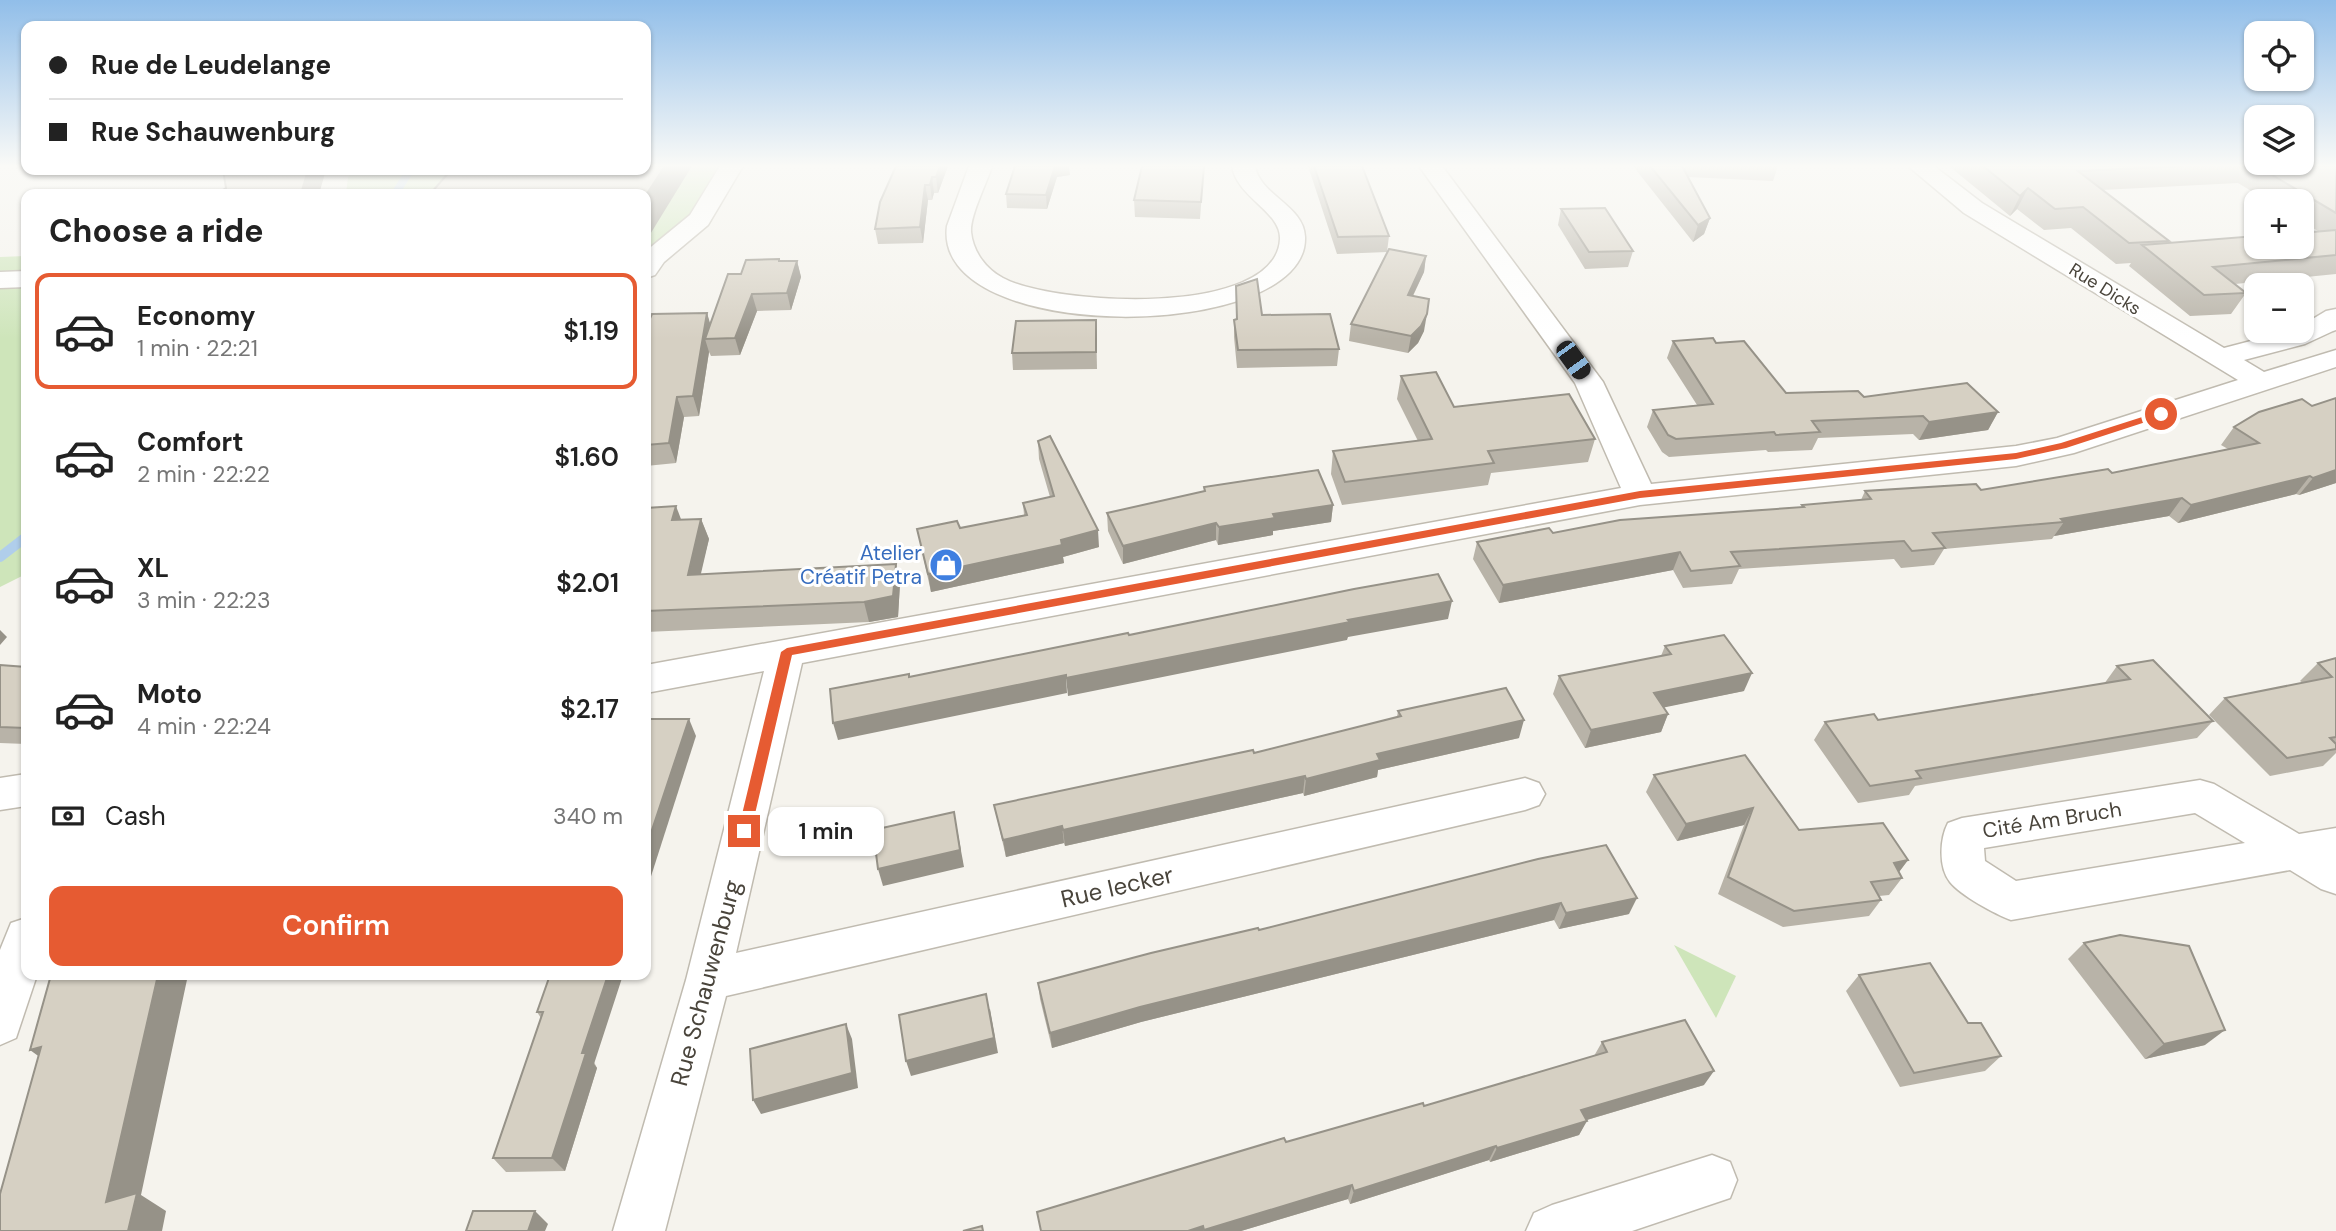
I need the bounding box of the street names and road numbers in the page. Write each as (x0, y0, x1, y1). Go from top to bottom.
street label: Rue Dicks (2064, 257, 2146, 321)
street label: Cité Am Bruch (1981, 795, 2123, 845)
street label: Rue Iecker (1057, 858, 1176, 915)
street label: Rue Schauwenburg (663, 876, 748, 1089)

